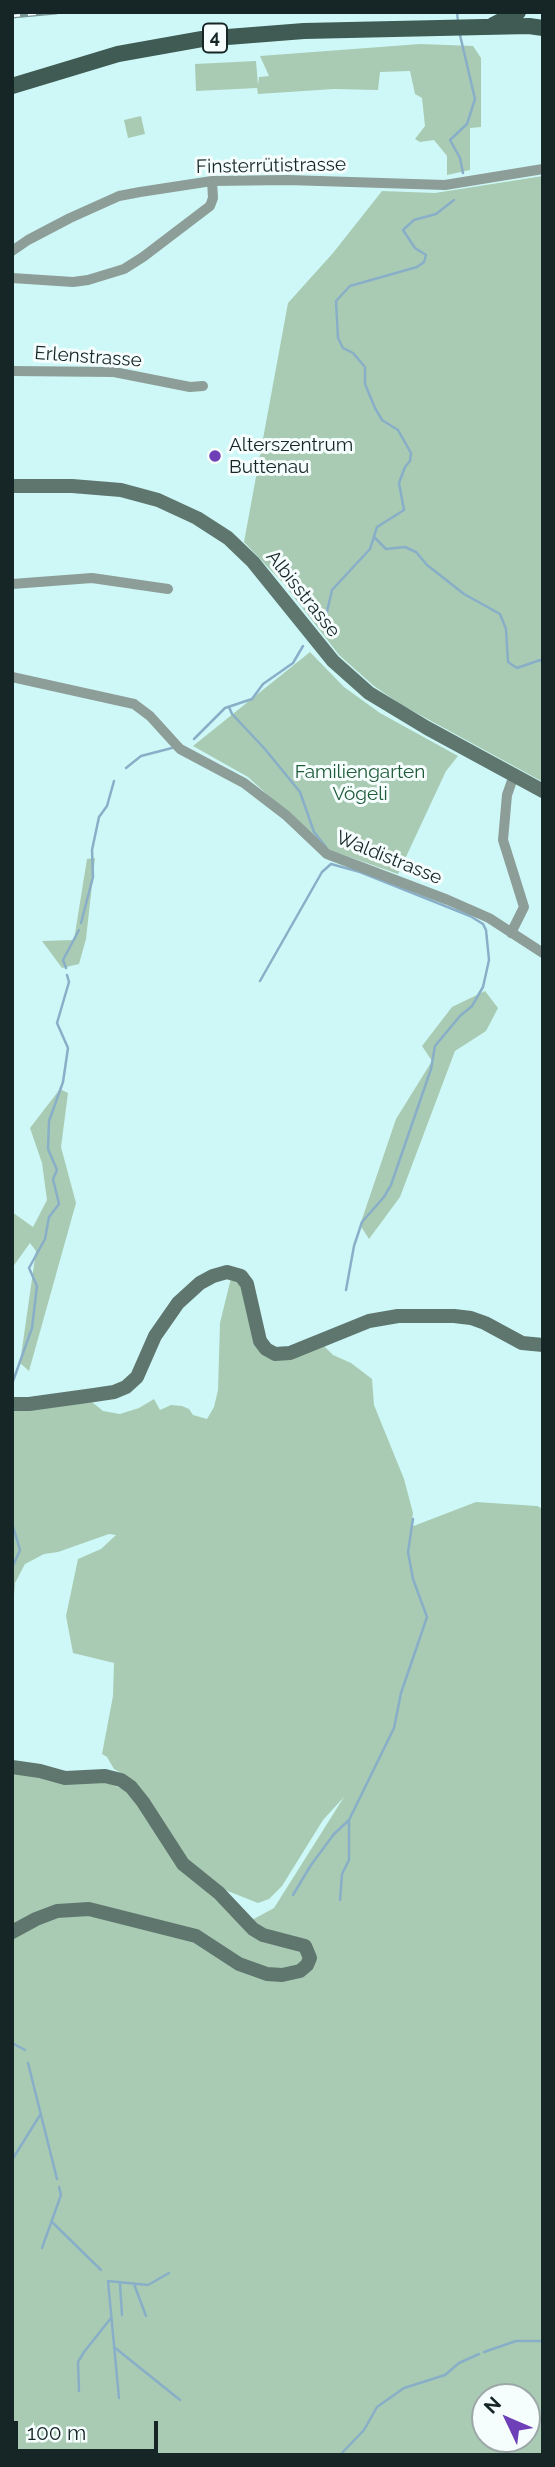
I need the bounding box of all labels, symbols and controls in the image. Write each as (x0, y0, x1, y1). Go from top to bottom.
road number: 4 (203, 24, 227, 52)
street label: Finsterrütistrasse (196, 153, 346, 179)
street label: Erlenstrasse (34, 342, 142, 372)
place label: Alterszentrum Buttenau (229, 434, 353, 478)
marker: Alterszentrum Buttenau (207, 448, 223, 464)
street label: Albisstrasse (261, 546, 345, 642)
park label: Familiengarten Vögeli (295, 761, 425, 805)
street label: Waldistrasse (333, 826, 445, 890)
north arrow (471, 2383, 541, 2453)
text: N (479, 2392, 505, 2418)
scale bar (18, 2408, 161, 2452)
text: 100 m (27, 2420, 86, 2445)

